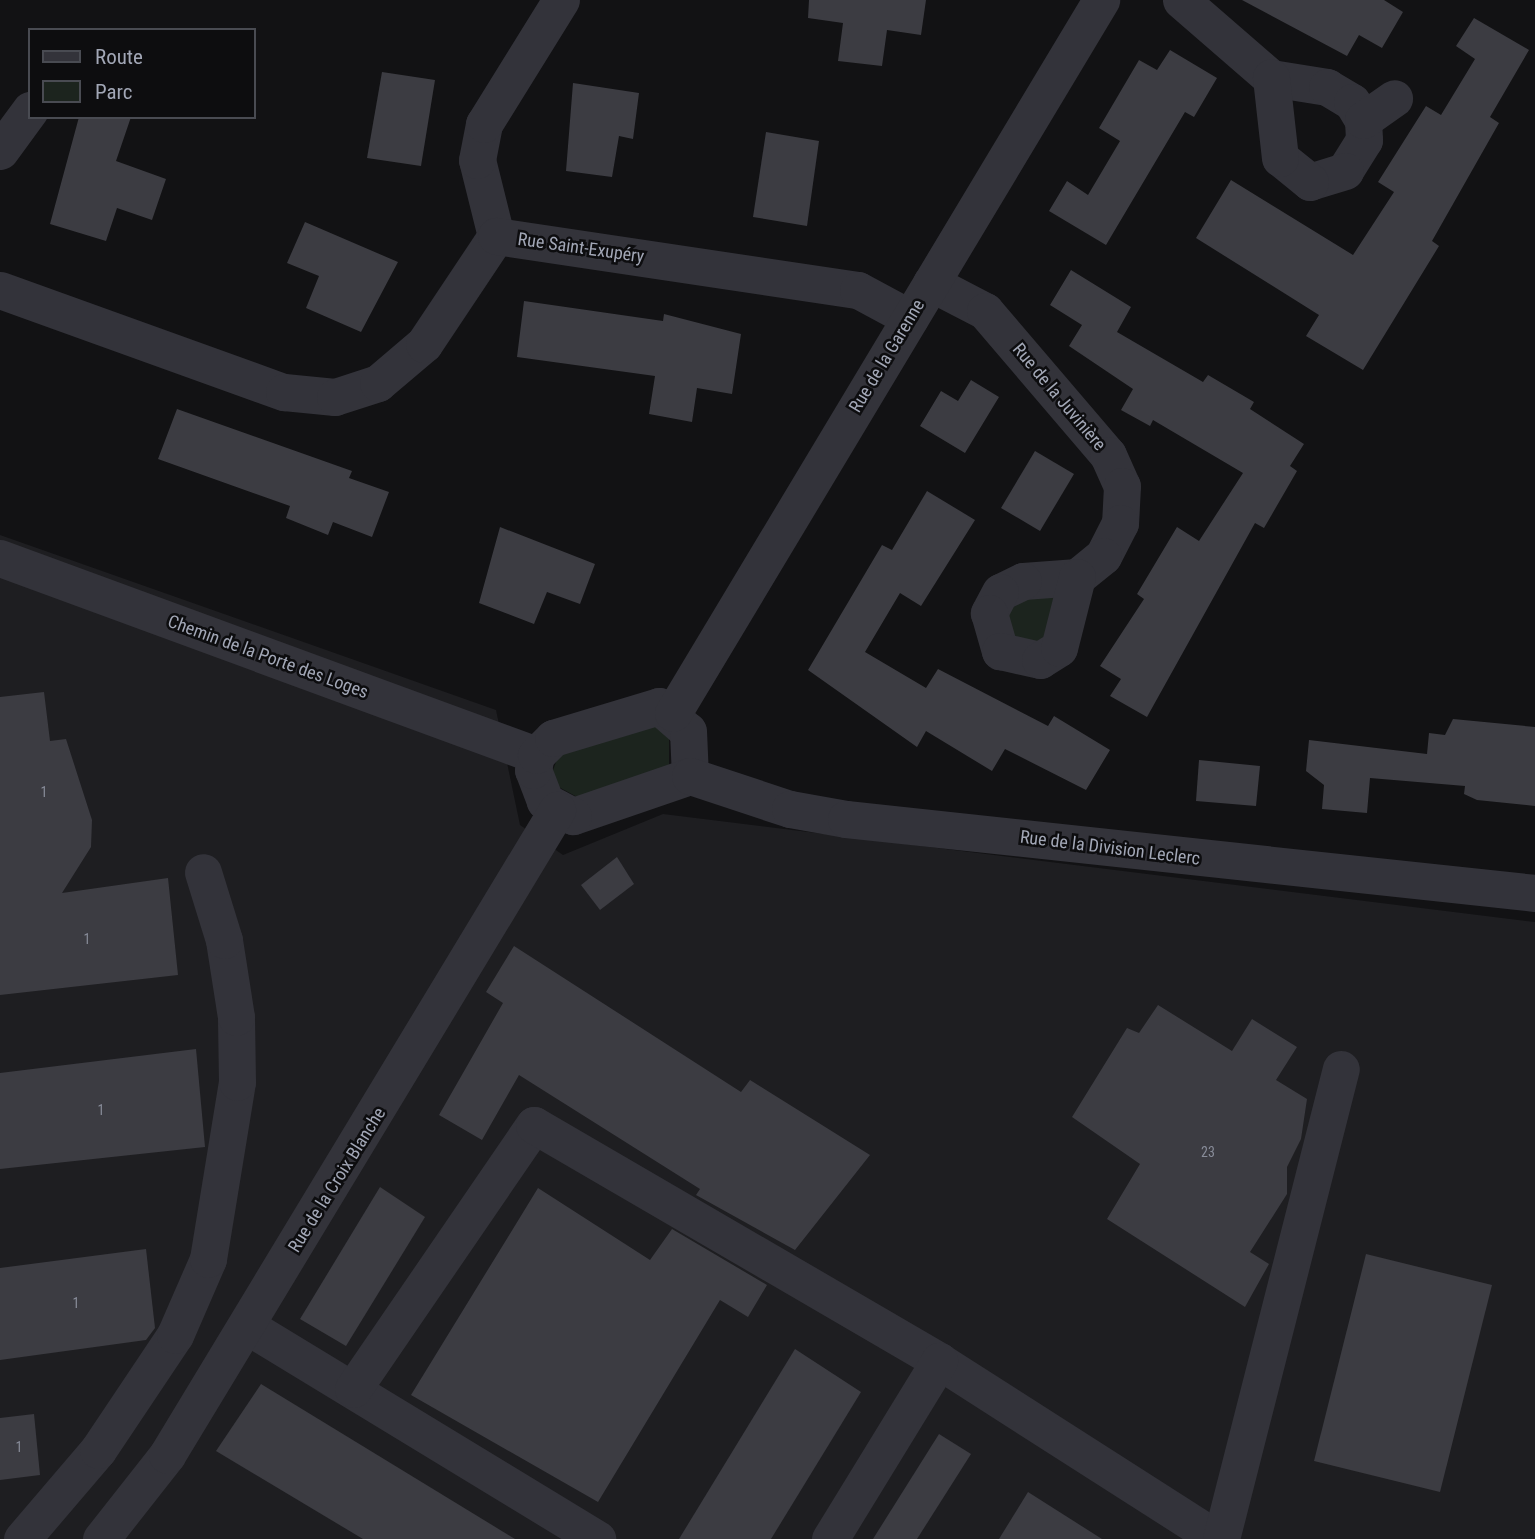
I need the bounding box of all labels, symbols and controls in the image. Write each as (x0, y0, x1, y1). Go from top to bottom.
legend (28, 28, 256, 119)
text: Route (95, 45, 143, 69)
text: Parc (95, 80, 133, 104)
street label: Rue Saint-Exupéry (516, 228, 646, 268)
street label: Rue de la Garenne (845, 296, 929, 416)
street label: Rue de la Juvinière (1008, 339, 1110, 455)
street label: Chemin de la Porte des Loges (165, 611, 371, 703)
house number: 1 (41, 784, 47, 800)
street label: Rue de la Division Leclerc (1019, 826, 1201, 870)
house number: 1 (84, 931, 90, 947)
house number: 1 (98, 1102, 104, 1118)
street label: Rue de la Croix Blanche (284, 1104, 390, 1256)
house number: 23 (1201, 1144, 1215, 1160)
house number: 1 (73, 1295, 79, 1311)
house number: 1 (16, 1439, 22, 1455)

